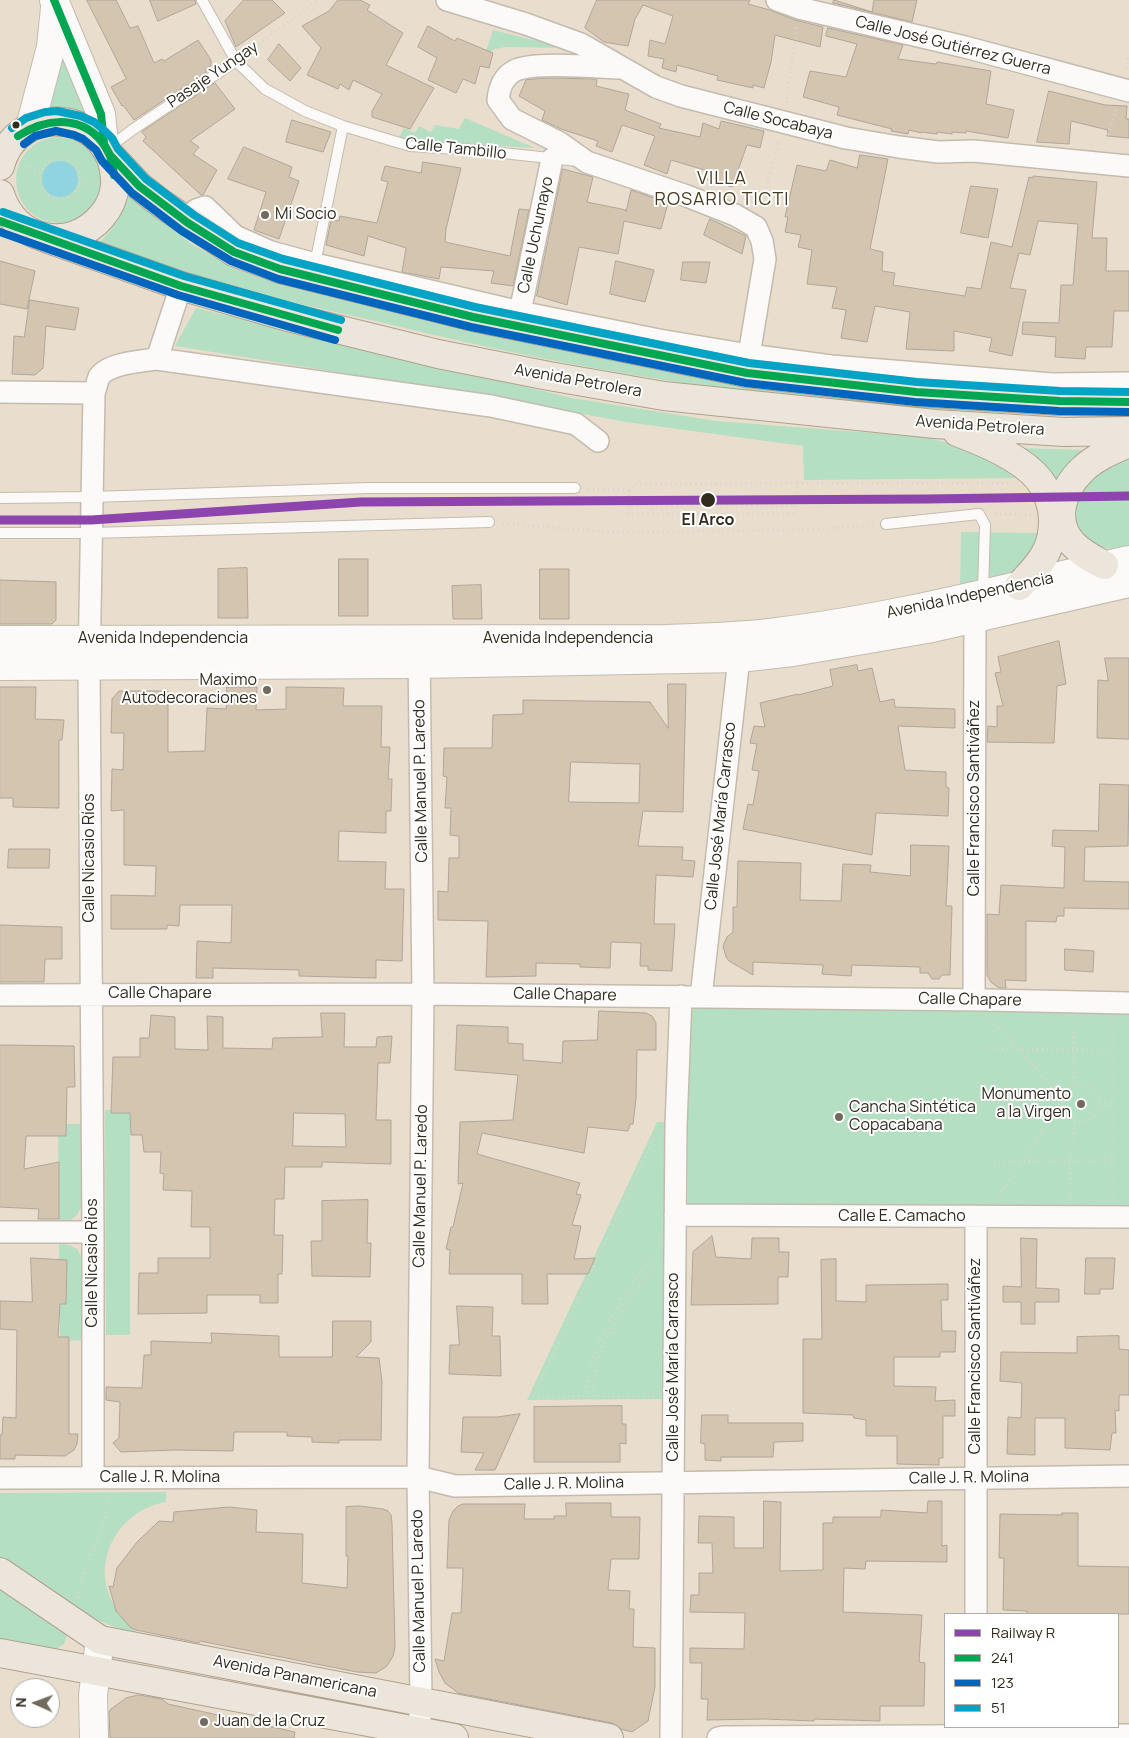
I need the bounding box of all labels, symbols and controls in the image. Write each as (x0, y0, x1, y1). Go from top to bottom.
street label: Calle José Gutiérrez Guerra (853, 12, 1053, 80)
street label: Pasaje Yungay (164, 38, 262, 112)
street label: Calle Socabaya (721, 98, 835, 144)
unlabelled marker (11, 120, 21, 130)
street label: Calle Tambillo (405, 134, 507, 164)
district label: VILLA ROSARIO TICTI (653, 168, 791, 210)
street label: Calle Uchumayo (514, 175, 558, 295)
place label: Mi Socio (275, 205, 337, 225)
marker: Mi Socio (259, 209, 271, 221)
street label: Avenida Petrolera (513, 360, 643, 402)
street label: Avenida Petrolera (915, 412, 1045, 440)
marker: El Arco (699, 491, 717, 509)
place label: El Arco (682, 511, 734, 531)
street label: Avenida Independencia (885, 569, 1055, 623)
street label: Avenida Independencia (78, 629, 248, 649)
street label: Avenida Independencia (483, 629, 653, 649)
place label: Maximo Autodecoraciones (122, 671, 257, 709)
marker: Maximo Autodecoraciones (261, 684, 273, 696)
street label: Calle Manuel P. Laredo (410, 699, 432, 863)
street label: Calle Francisco Santiváñez (965, 700, 985, 896)
street label: Calle José María Carrasco (702, 721, 740, 911)
street label: Calle Nicasio Ríos (80, 793, 100, 923)
street label: Calle Chapare (108, 984, 212, 1004)
street label: Calle Chapare (513, 984, 617, 1006)
street label: Calle Chapare (918, 989, 1022, 1011)
place label: Monumento a la Virgen (981, 1085, 1071, 1123)
place label: Cancha Sintética Copacabana (849, 1098, 976, 1136)
marker: Monumento a la Virgen (1075, 1098, 1087, 1110)
street label: Calle Manuel P. Laredo (410, 1104, 432, 1268)
marker: Cancha Sintética Copacabana (833, 1111, 845, 1123)
street label: Calle Nicasio Ríos (83, 1198, 103, 1328)
street label: Calle E. Camacho (838, 1207, 966, 1227)
street label: Calle Francisco Santiváñez (966, 1258, 986, 1454)
street label: Calle José María Carrasco (664, 1273, 684, 1461)
street label: Calle J. R. Molina (909, 1467, 1029, 1489)
street label: Calle J. R. Molina (100, 1468, 220, 1488)
street label: Calle J. R. Molina (504, 1473, 624, 1495)
street label: Calle Manuel P. Laredo (408, 1509, 430, 1673)
legend (944, 1613, 1119, 1728)
text: Railway R (991, 1622, 1055, 1643)
text: 241 (991, 1647, 1014, 1668)
street label: Avenida Panamericana (212, 1652, 378, 1702)
text: 123 (991, 1672, 1014, 1693)
north arrow (10, 1678, 60, 1728)
text: N (11, 1697, 30, 1708)
text: 51 (991, 1697, 1006, 1718)
place label: Juan de la Cruz (214, 1712, 326, 1732)
marker: Juan de la Cruz (198, 1716, 210, 1728)

